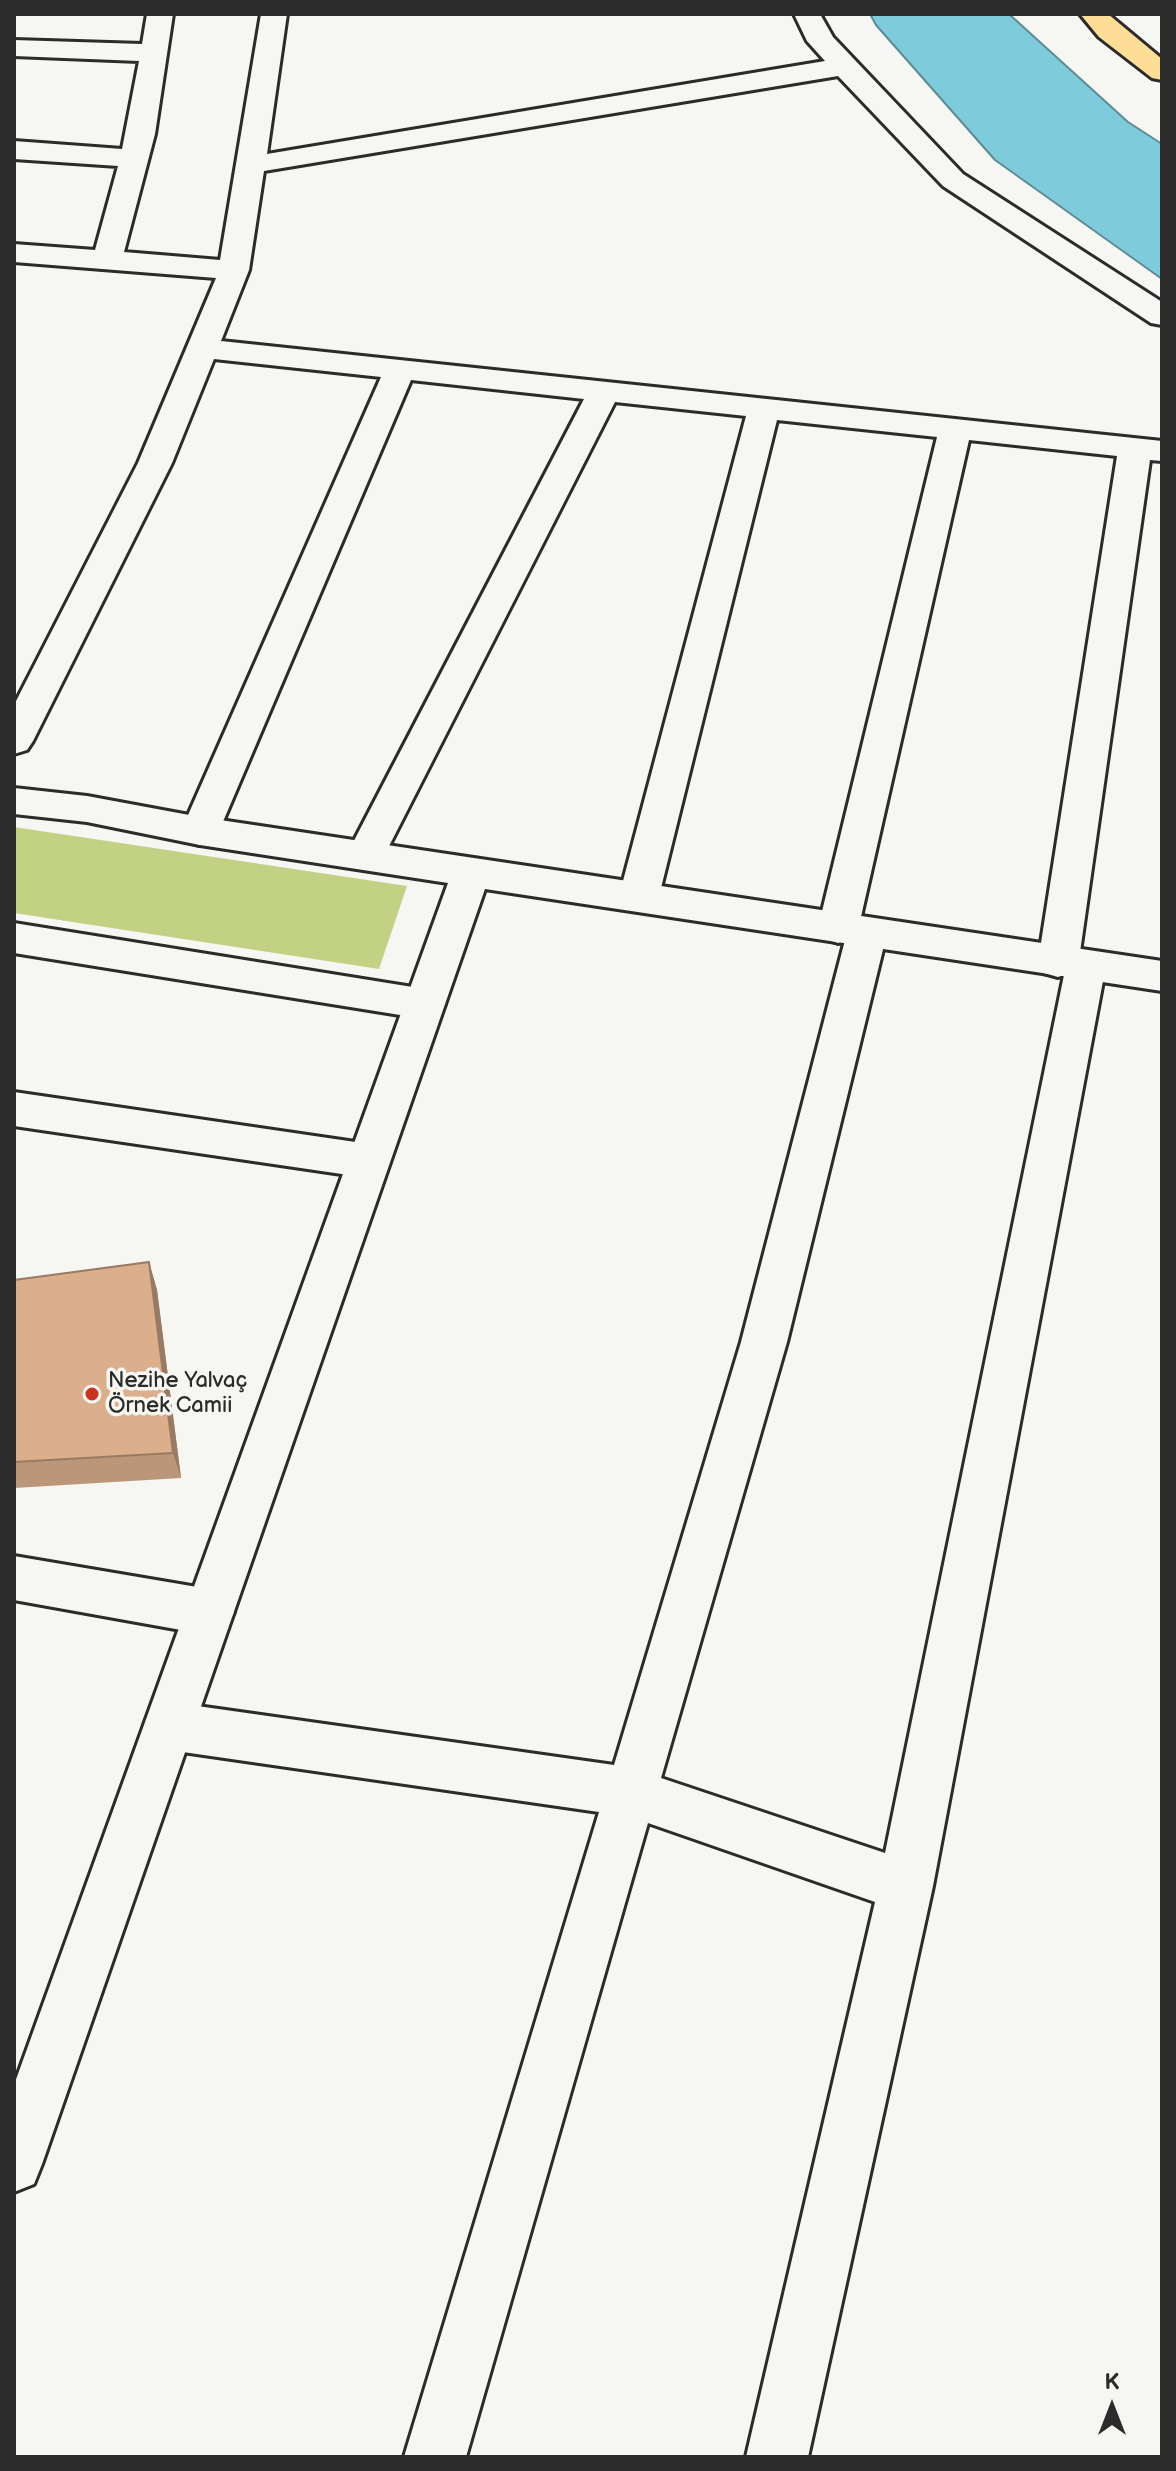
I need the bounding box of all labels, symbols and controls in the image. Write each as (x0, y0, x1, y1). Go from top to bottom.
place label: Nezihe Yalvaç Örnek Camii (108, 1368, 247, 1420)
marker: Nezihe Yalvaç Örnek Camii (83, 1385, 101, 1403)
north arrow (1072, 2367, 1152, 2447)
text: K (1105, 2369, 1119, 2396)

